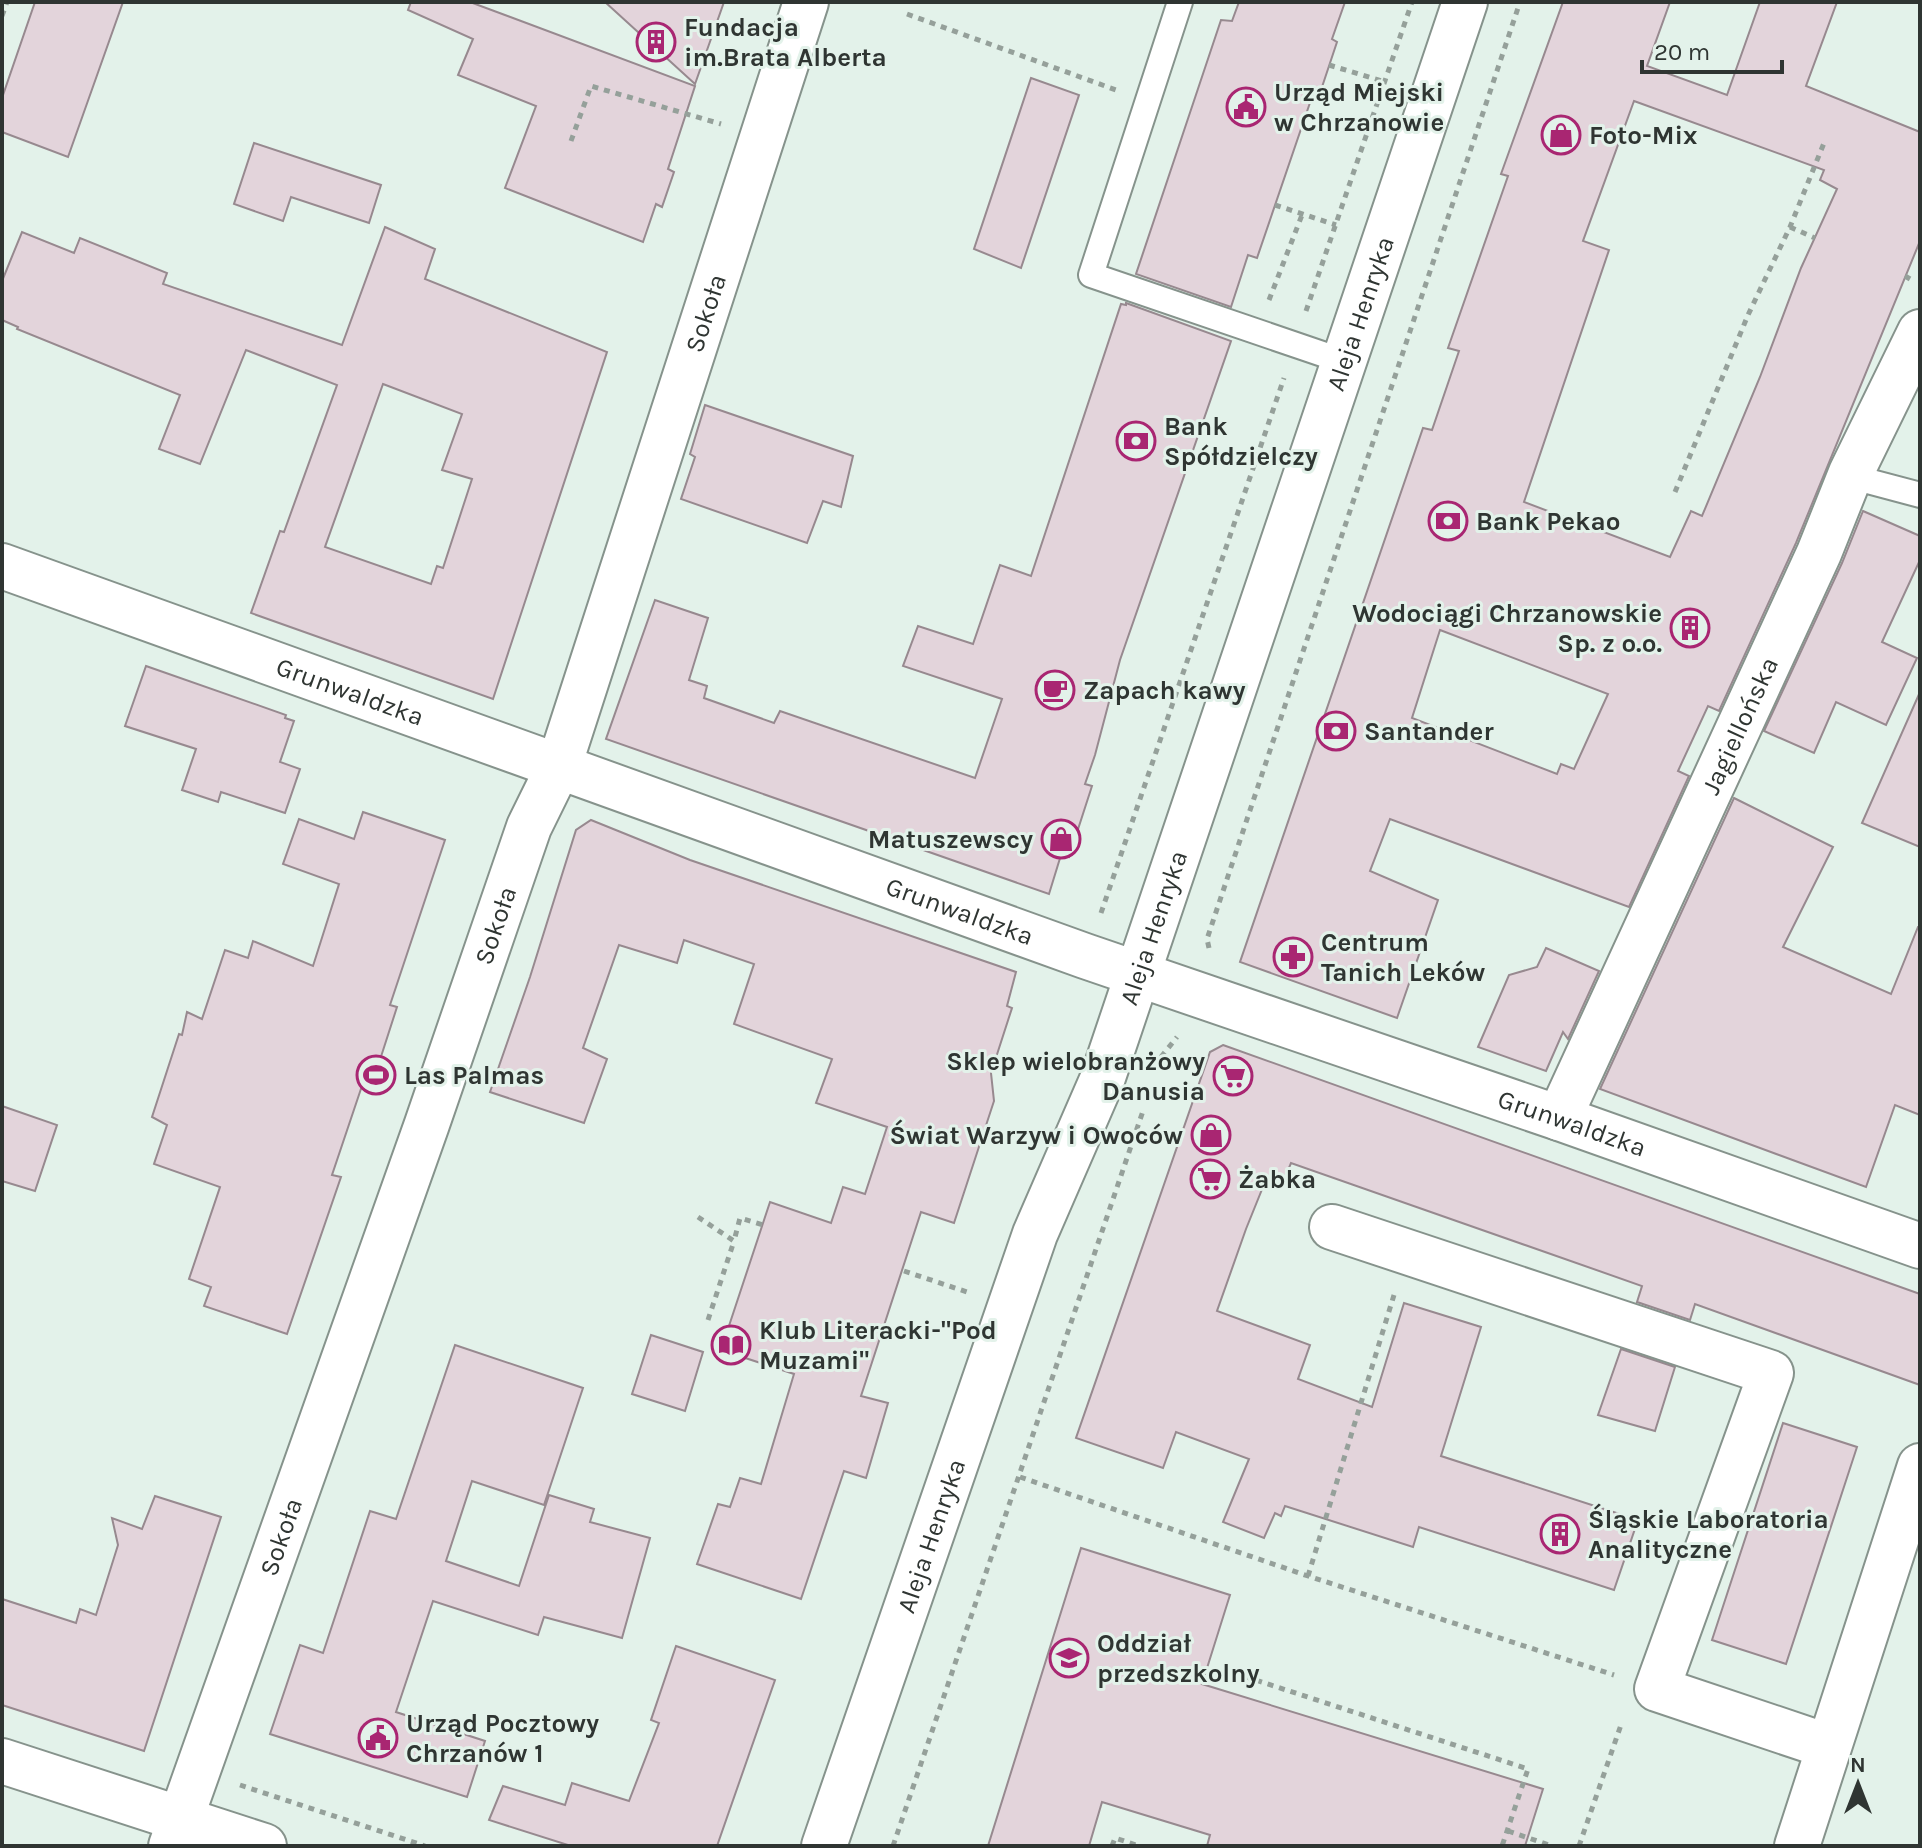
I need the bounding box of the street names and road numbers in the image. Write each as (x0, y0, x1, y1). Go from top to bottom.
street label: Aleja Henryka (1320, 232, 1400, 395)
street label: Sokoła (678, 270, 733, 356)
street label: Grunwaldzka (272, 651, 428, 732)
street label: Jagiellońska (1695, 652, 1785, 799)
street label: Aleja Henryka (1113, 846, 1194, 1009)
street label: Grunwaldzka (882, 870, 1038, 952)
street label: Sokoła (467, 882, 523, 968)
street label: Grunwaldzka (1494, 1083, 1650, 1163)
street label: Aleja Henryka (890, 1455, 972, 1617)
street label: Sokoła (253, 1494, 309, 1580)

